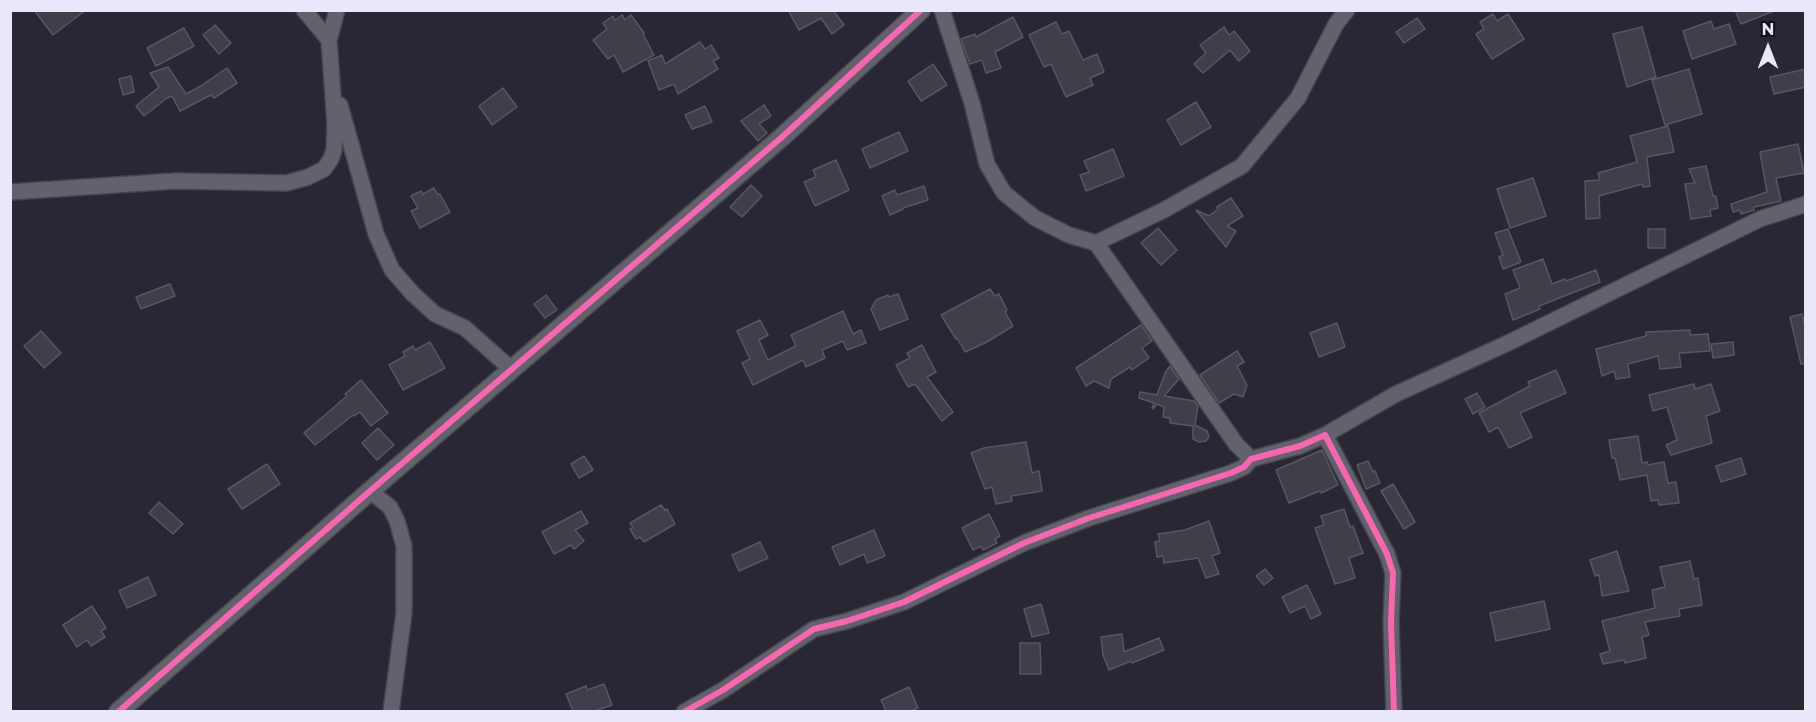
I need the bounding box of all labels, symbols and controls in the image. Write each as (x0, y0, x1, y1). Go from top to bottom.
north arrow (1738, 18, 1798, 78)
text: N (1762, 20, 1774, 39)

